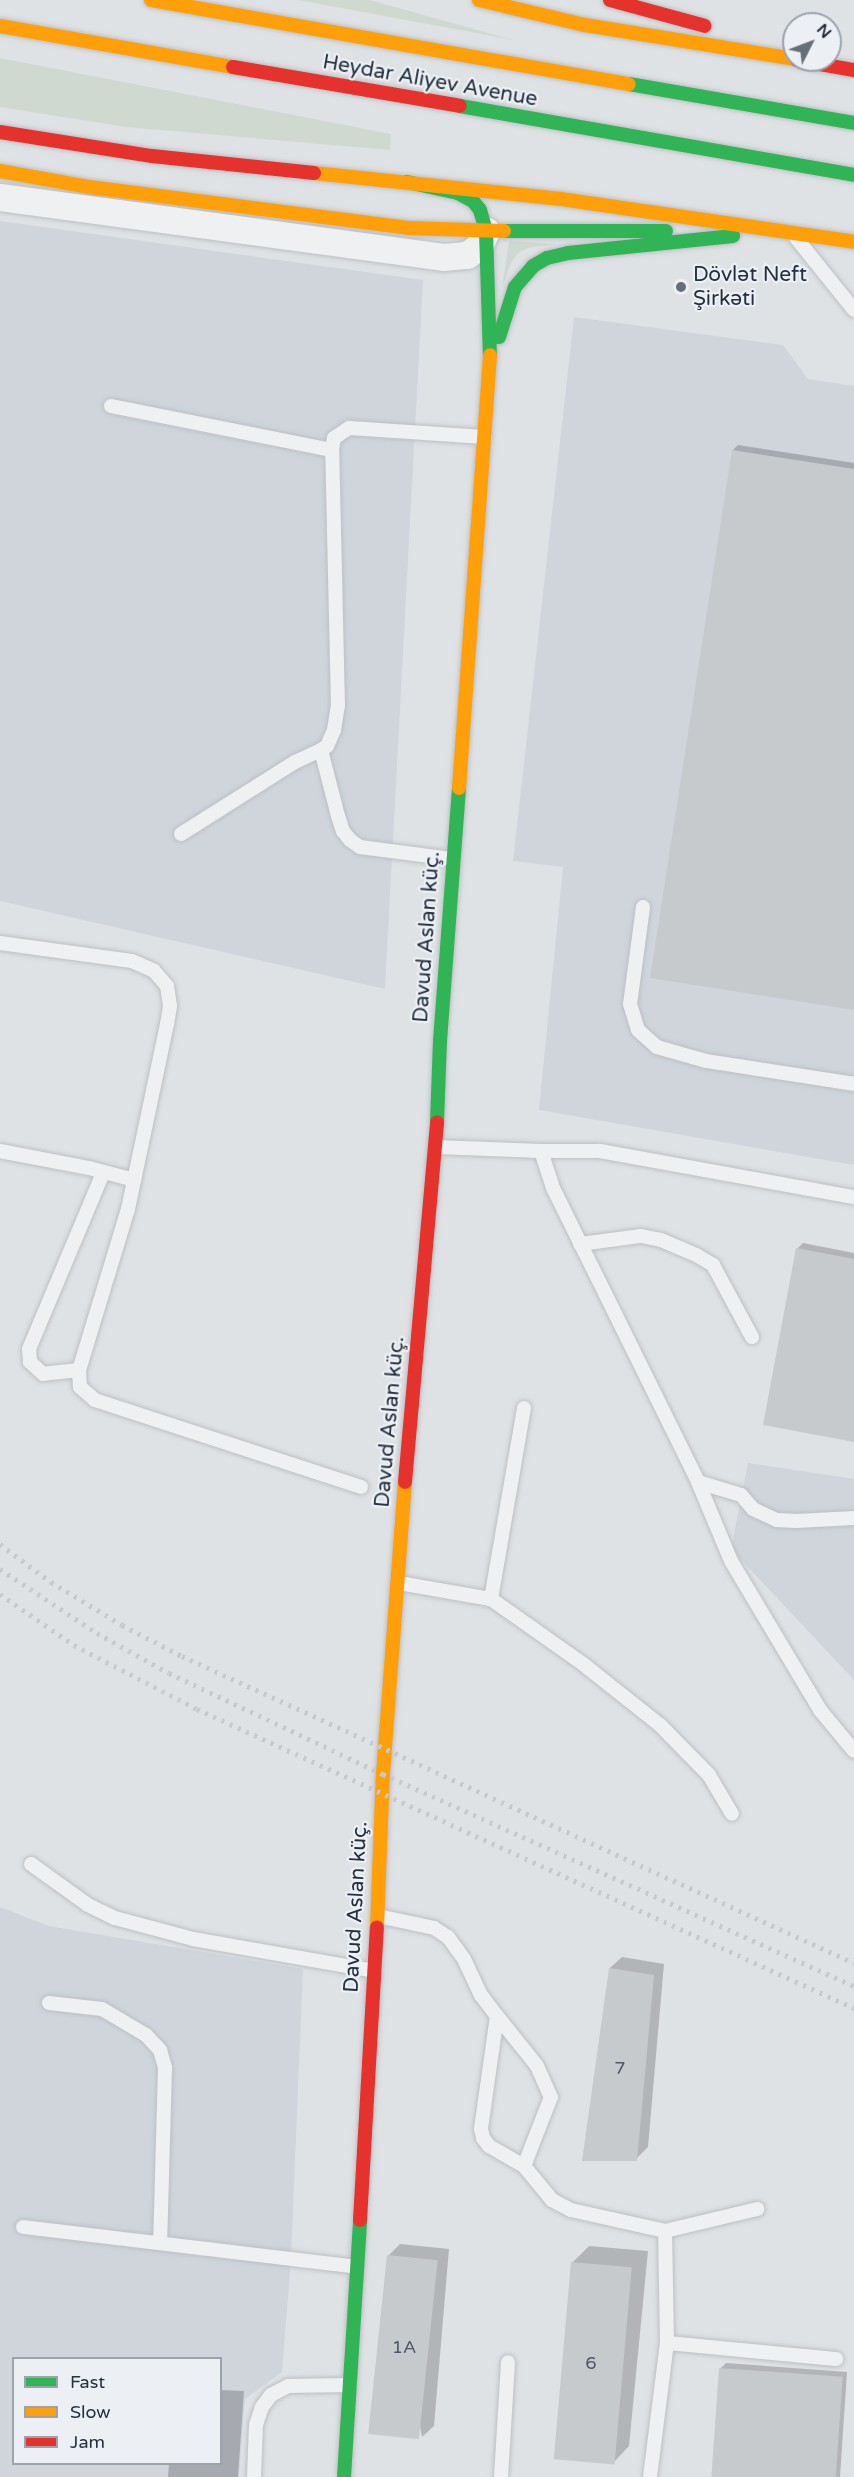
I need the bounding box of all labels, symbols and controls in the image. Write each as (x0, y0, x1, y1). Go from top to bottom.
north arrow (782, 12, 842, 72)
text: N (812, 20, 836, 43)
street label: Heydar Aliyev Avenue (321, 50, 539, 112)
place label: Dövlət Neft Şirkəti (693, 262, 807, 312)
marker: Dövlət Neft Şirkəti (674, 280, 688, 294)
street label: Davud Aslan küç. (408, 850, 446, 1024)
street label: Davud Aslan küç. (370, 1335, 410, 1509)
street label: Davud Aslan küç. (339, 1821, 373, 1993)
house number: 7 (614, 2057, 626, 2079)
house number: 1A (392, 2336, 416, 2358)
house number: 6 (585, 2352, 597, 2374)
legend (12, 2357, 222, 2465)
text: Fast (70, 2371, 105, 2393)
text: Slow (70, 2401, 111, 2423)
text: Jam (70, 2431, 105, 2453)

